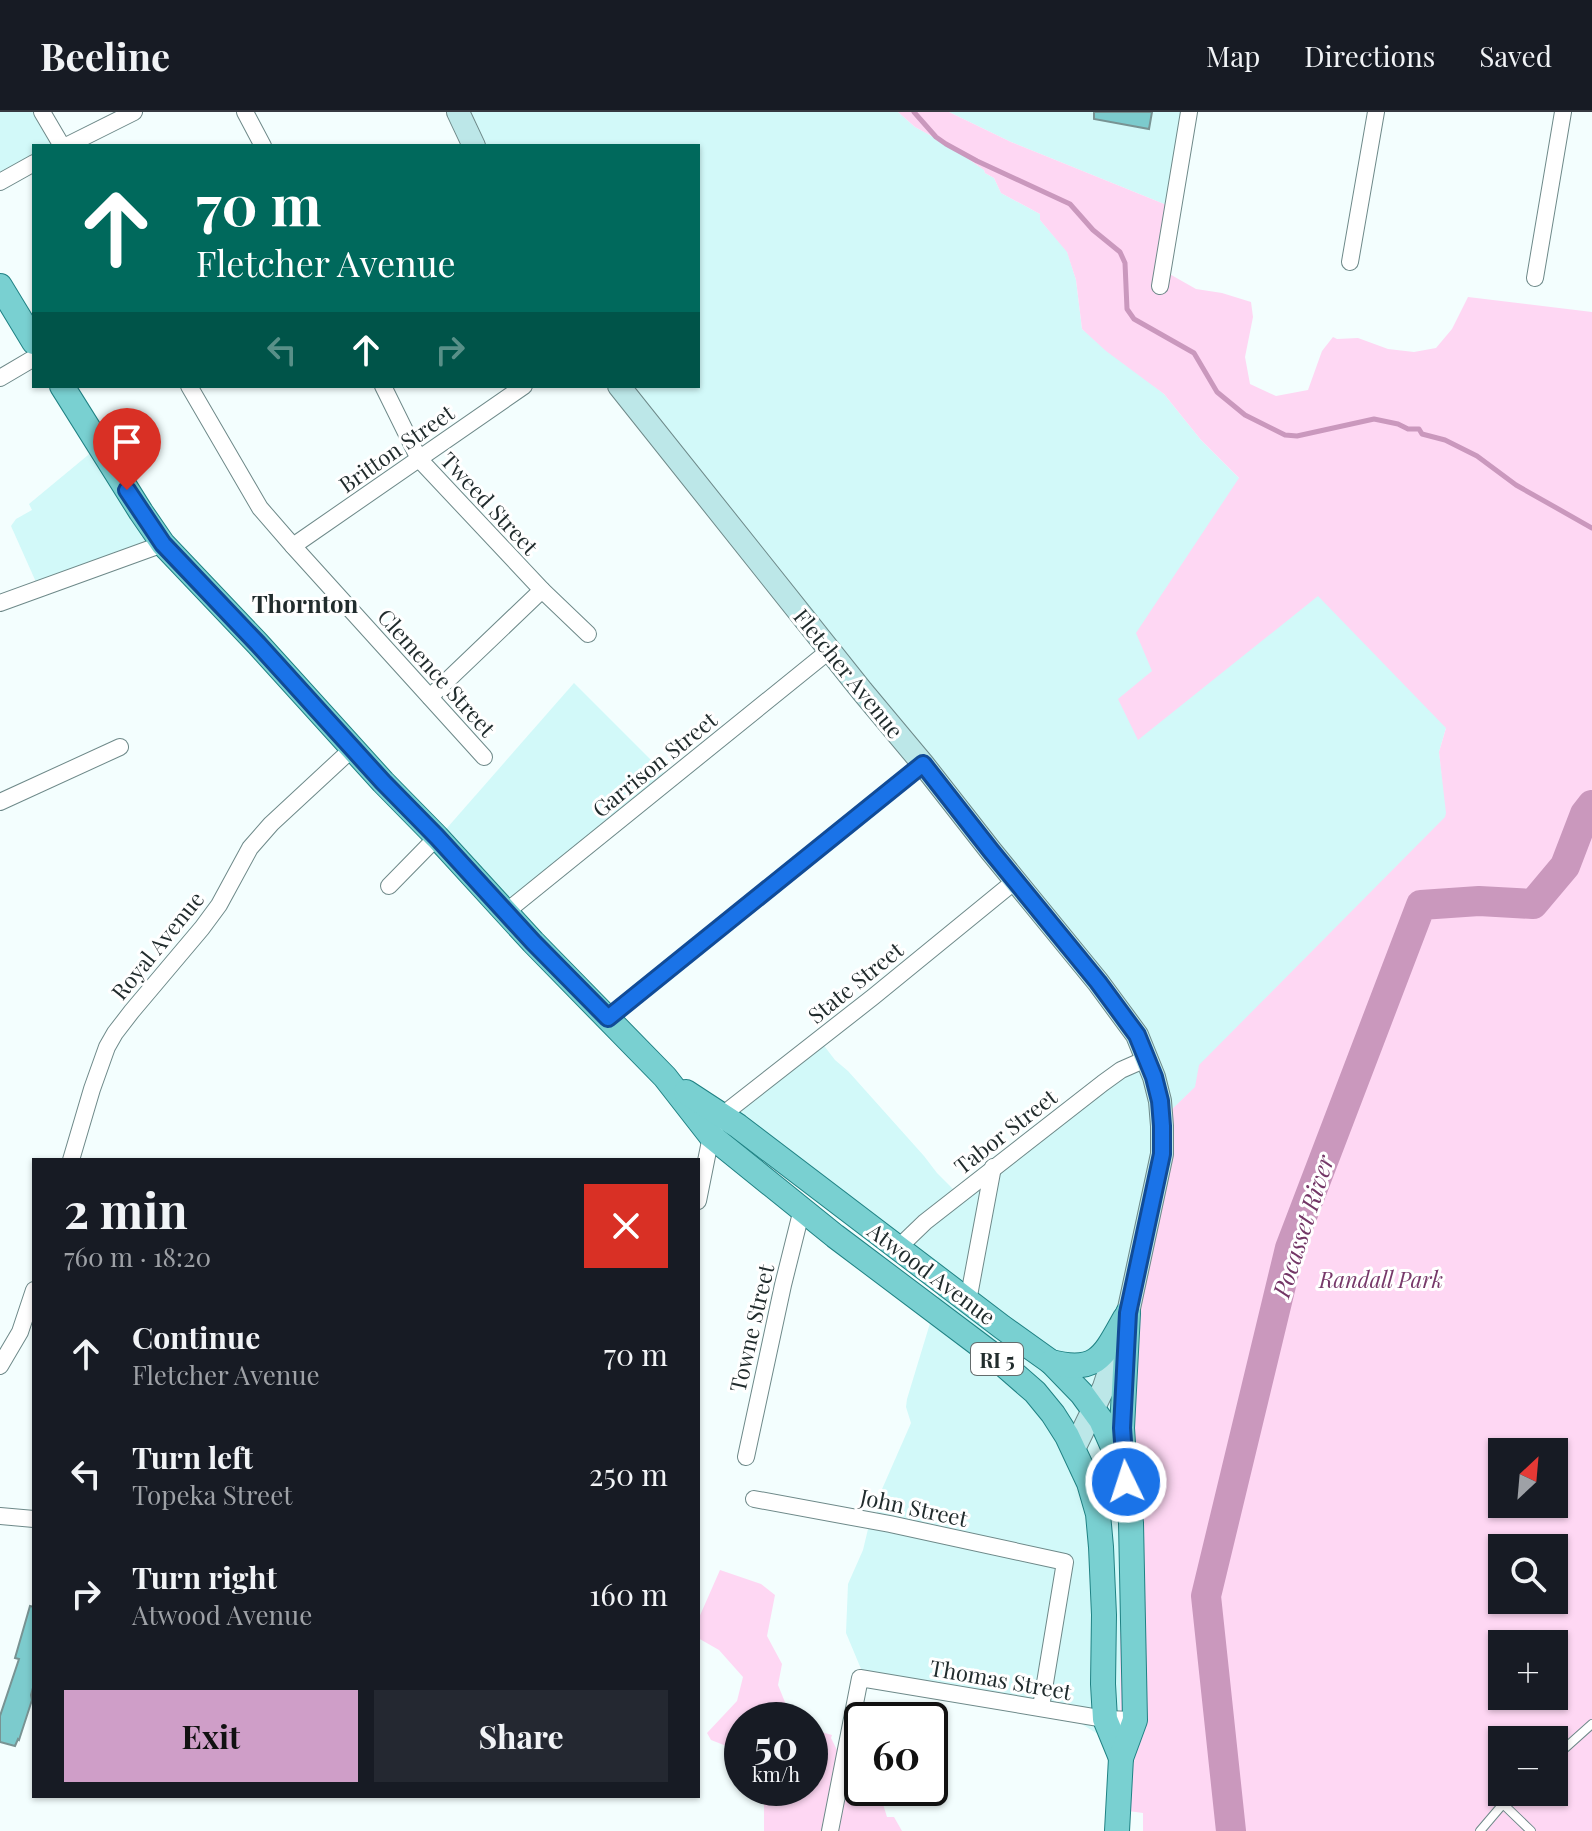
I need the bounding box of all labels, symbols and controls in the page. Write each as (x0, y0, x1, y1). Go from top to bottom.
text: Beeline (40, 30, 170, 81)
text: Map (1206, 37, 1260, 74)
text: Directions (1304, 37, 1435, 74)
text: Saved (1479, 37, 1552, 74)
text: 70 m (196, 166, 321, 241)
icon: ahead (64, 176, 168, 280)
text: Fletcher Avenue (196, 238, 456, 286)
icon: left (260, 328, 304, 372)
icon: ahead (344, 328, 388, 372)
icon: right (428, 328, 472, 372)
street label: Britton Street (332, 397, 461, 499)
pin (93, 408, 161, 490)
icon: arrive (105, 420, 149, 464)
street label: Tweed Street (435, 445, 546, 562)
district label: Thornton (252, 587, 359, 619)
street label: Clemence Street (371, 602, 503, 743)
street label: Fletcher Avenue (787, 602, 911, 744)
street label: Garrison Street (586, 704, 723, 823)
street label: Royal Avenue (104, 884, 210, 1006)
street label: State Street (801, 934, 910, 1030)
street label: Tabor Street (947, 1081, 1064, 1181)
water label: Pocasset River (1264, 1150, 1340, 1302)
text: 2 min (64, 1177, 188, 1241)
button: close (584, 1184, 668, 1268)
street label: Atwood Avenue (861, 1214, 1002, 1331)
text: 760 m · 18:20 (64, 1239, 211, 1274)
street label: Towne Street (722, 1260, 781, 1395)
park label: Randall Park (1318, 1264, 1443, 1294)
text: Continue (132, 1317, 260, 1357)
icon: ahead (64, 1332, 108, 1376)
text: 70 m (604, 1334, 668, 1374)
road number: RI 5 (971, 1343, 1023, 1375)
text: Fletcher Avenue (132, 1357, 320, 1392)
text: Turn left (132, 1437, 253, 1477)
north arrow (1488, 1438, 1568, 1518)
map controls (1488, 1438, 1568, 1806)
position arrow (1084, 1440, 1168, 1524)
icon: left (64, 1452, 108, 1496)
text: 250 m (589, 1454, 668, 1494)
text: Topeka Street (132, 1477, 293, 1512)
street label: John Street (856, 1481, 972, 1533)
button: search (1488, 1534, 1568, 1614)
text: Turn right (132, 1557, 277, 1597)
icon: right (64, 1572, 108, 1616)
text: 160 m (589, 1574, 668, 1614)
text: Atwood Avenue (132, 1597, 312, 1632)
button: + (1488, 1630, 1568, 1710)
street label: Thomas Street (928, 1652, 1075, 1706)
button: Exit (64, 1690, 358, 1782)
button: Share (374, 1690, 668, 1782)
speed limit sign: 60 (844, 1702, 948, 1806)
text: 50 (754, 1717, 798, 1770)
button: − (1488, 1726, 1568, 1806)
text: km/h (752, 1760, 800, 1787)

